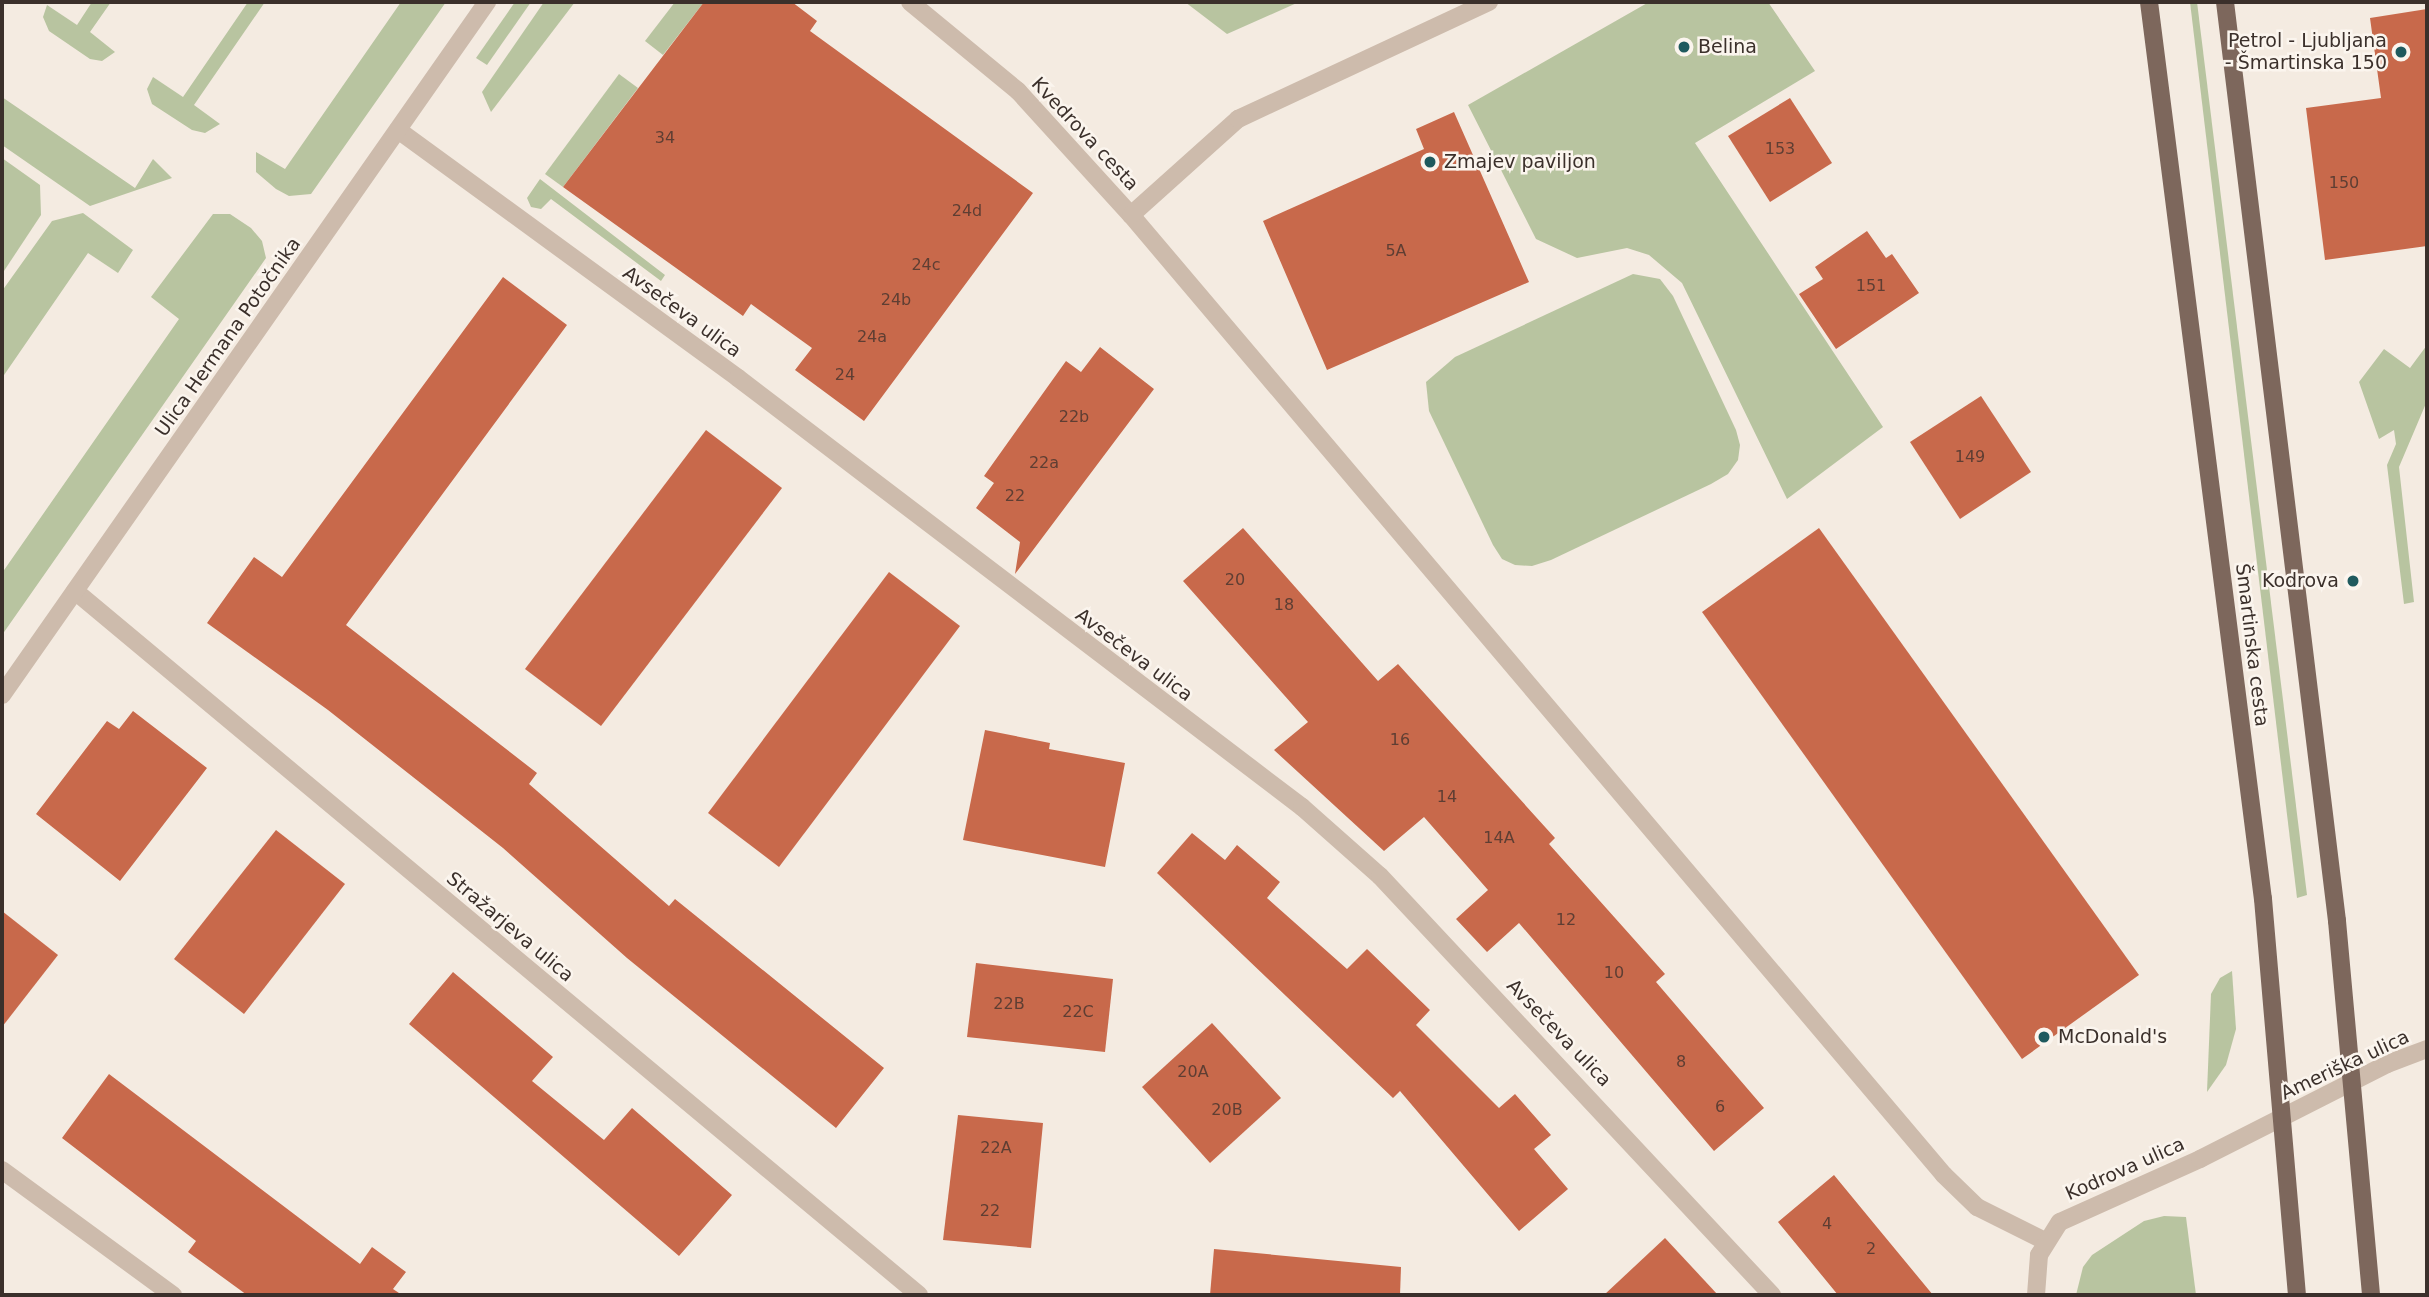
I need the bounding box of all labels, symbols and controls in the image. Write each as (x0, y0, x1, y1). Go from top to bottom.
place label: Petrol - Ljubljana - Šmartinska 150 (2225, 30, 2387, 74)
place label: Belina (1698, 36, 1757, 58)
marker: Belina (1676, 39, 1692, 55)
marker: Petrol - Ljubljana - Šmartinska 150 (2393, 44, 2409, 60)
street label: Kvedrova cesta (1027, 73, 1143, 195)
house number: 34 (655, 128, 675, 148)
house number: 153 (1765, 139, 1795, 159)
place label: Zmajev paviljon (1444, 151, 1596, 173)
marker: Zmajev paviljon (1422, 154, 1438, 170)
house number: 150 (2329, 173, 2359, 193)
house number: 24d (952, 201, 982, 221)
street label: Ulica Hermana Potočnika (151, 233, 305, 441)
house number: 5A (1385, 241, 1407, 261)
house number: 24c (911, 255, 941, 275)
street label: Avsečeva ulica (618, 261, 746, 363)
house number: 151 (1856, 276, 1886, 296)
house number: 24b (881, 290, 911, 310)
house number: 24a (857, 327, 887, 347)
house number: 24 (835, 365, 855, 385)
house number: 22b (1059, 407, 1089, 427)
house number: 149 (1955, 447, 1985, 467)
house number: 22a (1029, 453, 1059, 473)
house number: 22 (1005, 486, 1025, 506)
street label: Šmartinska cesta (2231, 562, 2273, 728)
house number: 20 (1225, 570, 1245, 590)
place label: Kodrova (2262, 570, 2339, 592)
marker: Kodrova (2345, 573, 2361, 589)
house number: 18 (1274, 595, 1294, 615)
street label: Avsečeva ulica (1071, 604, 1197, 706)
house number: 16 (1390, 730, 1410, 750)
house number: 14 (1437, 787, 1457, 807)
house number: 14A (1483, 828, 1515, 848)
street label: Stražarjeva ulica (442, 867, 578, 987)
house number: 12 (1556, 910, 1576, 930)
house number: 10 (1604, 963, 1624, 983)
street label: Avsečeva ulica (1502, 975, 1616, 1091)
house number: 22B (993, 994, 1025, 1014)
house number: 22C (1062, 1002, 1094, 1022)
street label: Ameriška ulica (2277, 1025, 2413, 1105)
place label: McDonald's (2058, 1026, 2167, 1048)
marker: McDonald's (2036, 1029, 2052, 1045)
house number: 8 (1676, 1052, 1686, 1072)
house number: 20A (1177, 1062, 1209, 1082)
house number: 6 (1715, 1097, 1725, 1117)
house number: 20B (1211, 1100, 1243, 1120)
street label: Kodrova ulica (2062, 1133, 2188, 1205)
house number: 22A (980, 1138, 1012, 1158)
house number: 22 (980, 1201, 1000, 1221)
house number: 4 (1822, 1214, 1832, 1234)
house number: 2 (1866, 1239, 1876, 1259)

